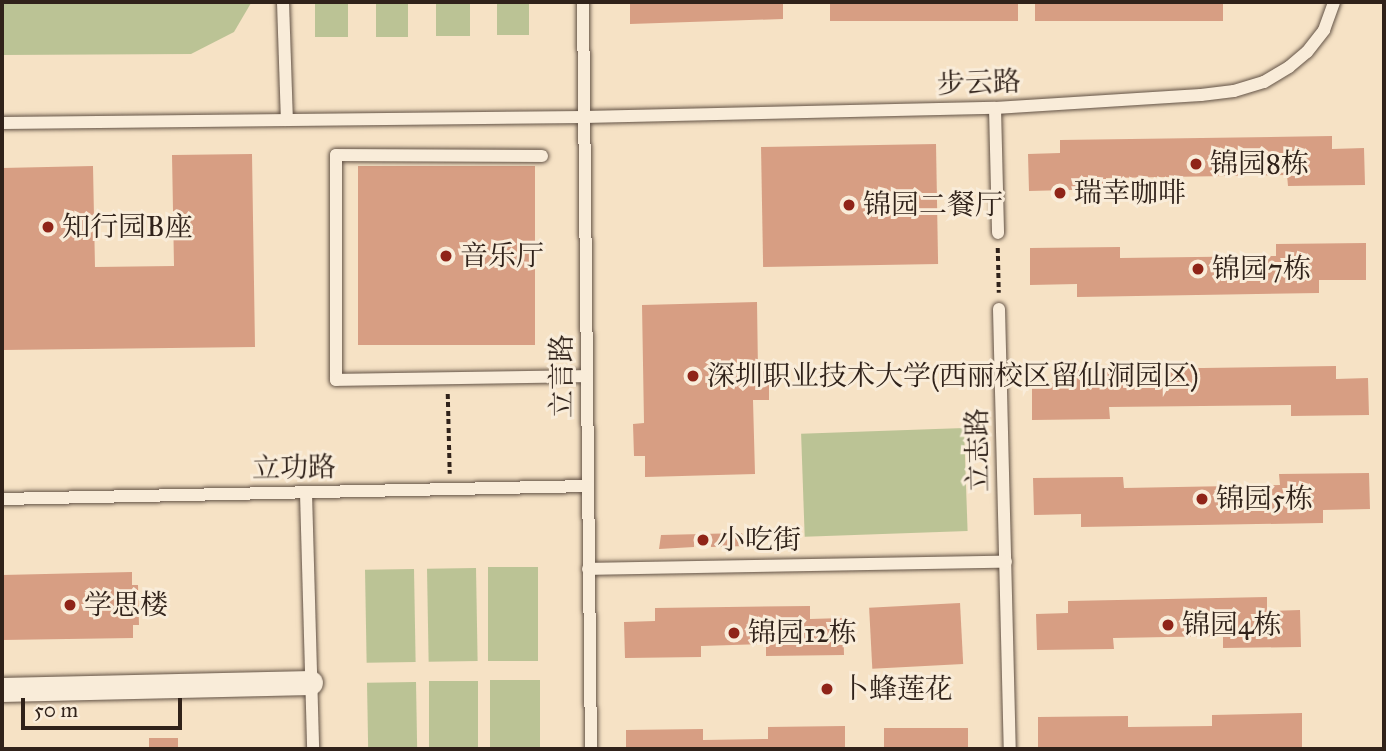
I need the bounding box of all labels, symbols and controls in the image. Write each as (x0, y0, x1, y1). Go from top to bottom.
street label: 步云路 (936, 65, 1022, 101)
place label: 锦园8栋 (1210, 147, 1309, 181)
marker: 锦园8栋 (1188, 156, 1204, 172)
place label: 瑞幸咖啡 (1074, 176, 1186, 210)
marker: 瑞幸咖啡 (1052, 185, 1068, 201)
place label: 锦园二餐厅 (863, 188, 1003, 222)
marker: 锦园二餐厅 (841, 197, 857, 213)
place label: 知行园B座 (62, 210, 193, 244)
marker: 知行园B座 (40, 219, 56, 235)
place label: 音乐厅 (460, 239, 544, 273)
marker: 音乐厅 (438, 248, 454, 264)
place label: 锦园7栋 (1212, 252, 1311, 286)
marker: 锦园7栋 (1190, 261, 1206, 277)
street label: 立言路 (545, 334, 579, 418)
place label: 深圳职业技术大学(西丽校区留仙洞园区) (707, 359, 1199, 393)
marker: 深圳职业技术大学(西丽校区留仙洞园区) (685, 368, 701, 384)
street label: 立志路 (960, 408, 996, 492)
street label: 立功路 (252, 450, 336, 486)
place label: 锦园5栋 (1216, 482, 1313, 516)
marker: 锦园5栋 (1194, 491, 1210, 507)
place label: 小吃街 (717, 523, 801, 557)
marker: 小吃街 (695, 532, 711, 548)
place label: 学思楼 (84, 588, 168, 622)
marker: 学思楼 (62, 597, 78, 613)
place label: 锦园4栋 (1182, 608, 1282, 642)
place label: 锦园12栋 (748, 616, 857, 650)
marker: 锦园4栋 (1160, 617, 1176, 633)
marker: 锦园12栋 (726, 625, 742, 641)
place label: 卜蜂莲花 (841, 672, 953, 706)
marker: 卜蜂莲花 (819, 681, 835, 697)
scale bar (24, 684, 186, 728)
text: 50 m (34, 697, 78, 723)

